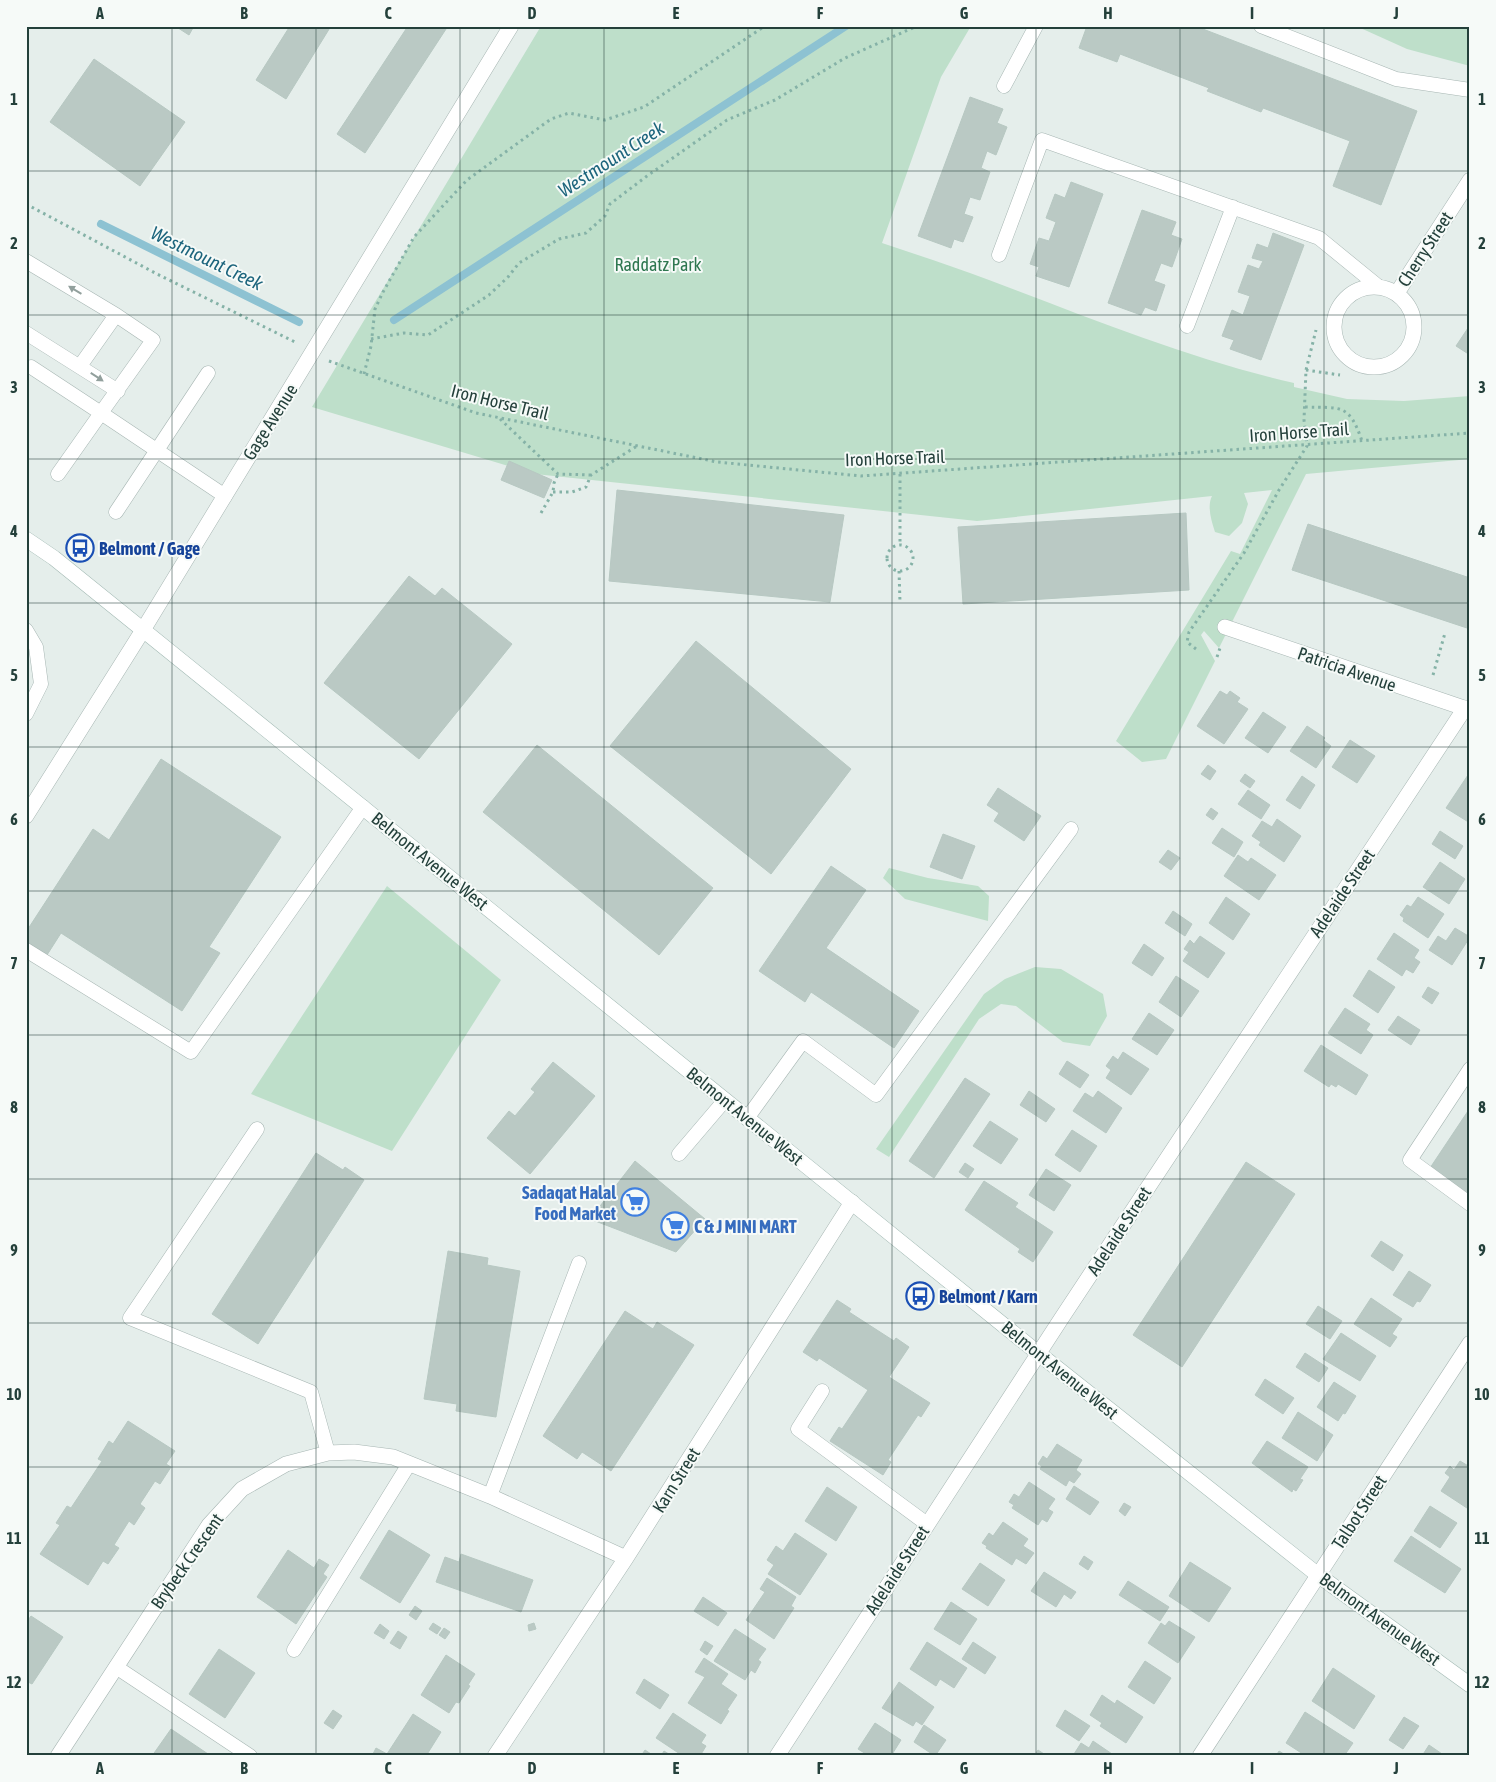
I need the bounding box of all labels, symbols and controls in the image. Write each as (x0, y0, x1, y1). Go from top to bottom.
text: A (95, 4, 104, 22)
text: B (240, 4, 248, 22)
text: C (384, 4, 392, 22)
text: D (528, 4, 537, 22)
text: E (673, 4, 680, 22)
text: F (817, 4, 824, 22)
text: G (960, 4, 969, 22)
text: H (1103, 4, 1113, 22)
text: I (1250, 4, 1254, 22)
text: J (1392, 4, 1399, 22)
text: 1 (10, 90, 18, 108)
text: 1 (1478, 90, 1486, 108)
water label: Westmount Creek (554, 116, 669, 201)
street label: Cherry Street (1393, 208, 1457, 290)
water label: Westmount Creek (147, 221, 267, 295)
text: 2 (10, 234, 18, 252)
text: 2 (1478, 234, 1486, 252)
park label: Raddatz Park (615, 254, 702, 275)
one-way arrow (68, 286, 81, 295)
one-way arrow (90, 373, 104, 382)
text: 3 (10, 378, 18, 396)
text: 3 (1478, 378, 1486, 396)
street label: Gage Avenue (238, 380, 302, 464)
street label: Iron Horse Trail (449, 380, 551, 424)
street label: Iron Horse Trail (1248, 418, 1350, 446)
street label: Iron Horse Trail (845, 446, 945, 470)
text: 4 (9, 522, 18, 540)
text: 4 (1477, 522, 1486, 540)
bus stop icon: Belmont / Gage (65, 533, 95, 563)
place label: Belmont / Gage (99, 538, 200, 559)
street label: Patricia Avenue (1295, 642, 1399, 696)
text: 5 (10, 666, 18, 684)
text: 5 (1478, 666, 1486, 684)
street label: Belmont Avenue West (368, 808, 492, 914)
text: 6 (10, 810, 18, 828)
text: 6 (1478, 810, 1486, 828)
street label: Adelaide Street (1305, 845, 1379, 941)
text: 7 (10, 954, 18, 972)
text: 7 (1478, 954, 1486, 972)
street label: Belmont Avenue West (683, 1063, 807, 1169)
text: 8 (10, 1098, 18, 1116)
text: 8 (1478, 1098, 1486, 1116)
place label: Sadaqat Halal Food Market (522, 1182, 617, 1224)
street label: Adelaide Street (1083, 1183, 1155, 1279)
supermarket icon: Sadaqat Halal Food Market (620, 1187, 650, 1217)
supermarket icon: C & J MINI MART (660, 1211, 690, 1241)
place label: C & J MINI MART (694, 1216, 797, 1237)
text: 9 (10, 1241, 18, 1259)
text: 9 (1478, 1241, 1486, 1259)
bus stop icon: Belmont / Karn (905, 1281, 935, 1311)
place label: Belmont / Karn (939, 1286, 1038, 1307)
street label: Belmont Avenue West (998, 1317, 1122, 1423)
text: 10 (6, 1385, 22, 1403)
text: 10 (1474, 1385, 1490, 1403)
street label: Karn Street (648, 1444, 704, 1516)
street label: Talbot Street (1327, 1471, 1391, 1553)
street label: Brybeck Crescent (146, 1509, 228, 1613)
street label: Adelaide Street (861, 1522, 933, 1618)
text: 11 (6, 1529, 22, 1547)
text: 11 (1474, 1529, 1490, 1547)
street label: Belmont Avenue West (1316, 1568, 1444, 1670)
text: 12 (6, 1673, 22, 1691)
text: 12 (1474, 1673, 1490, 1691)
text: A (95, 1759, 104, 1777)
text: B (240, 1759, 248, 1777)
text: C (384, 1759, 392, 1777)
text: D (528, 1759, 537, 1777)
text: E (673, 1759, 680, 1777)
text: F (817, 1759, 824, 1777)
text: G (960, 1759, 969, 1777)
text: H (1103, 1759, 1113, 1777)
text: I (1250, 1759, 1254, 1777)
text: J (1392, 1759, 1399, 1777)

